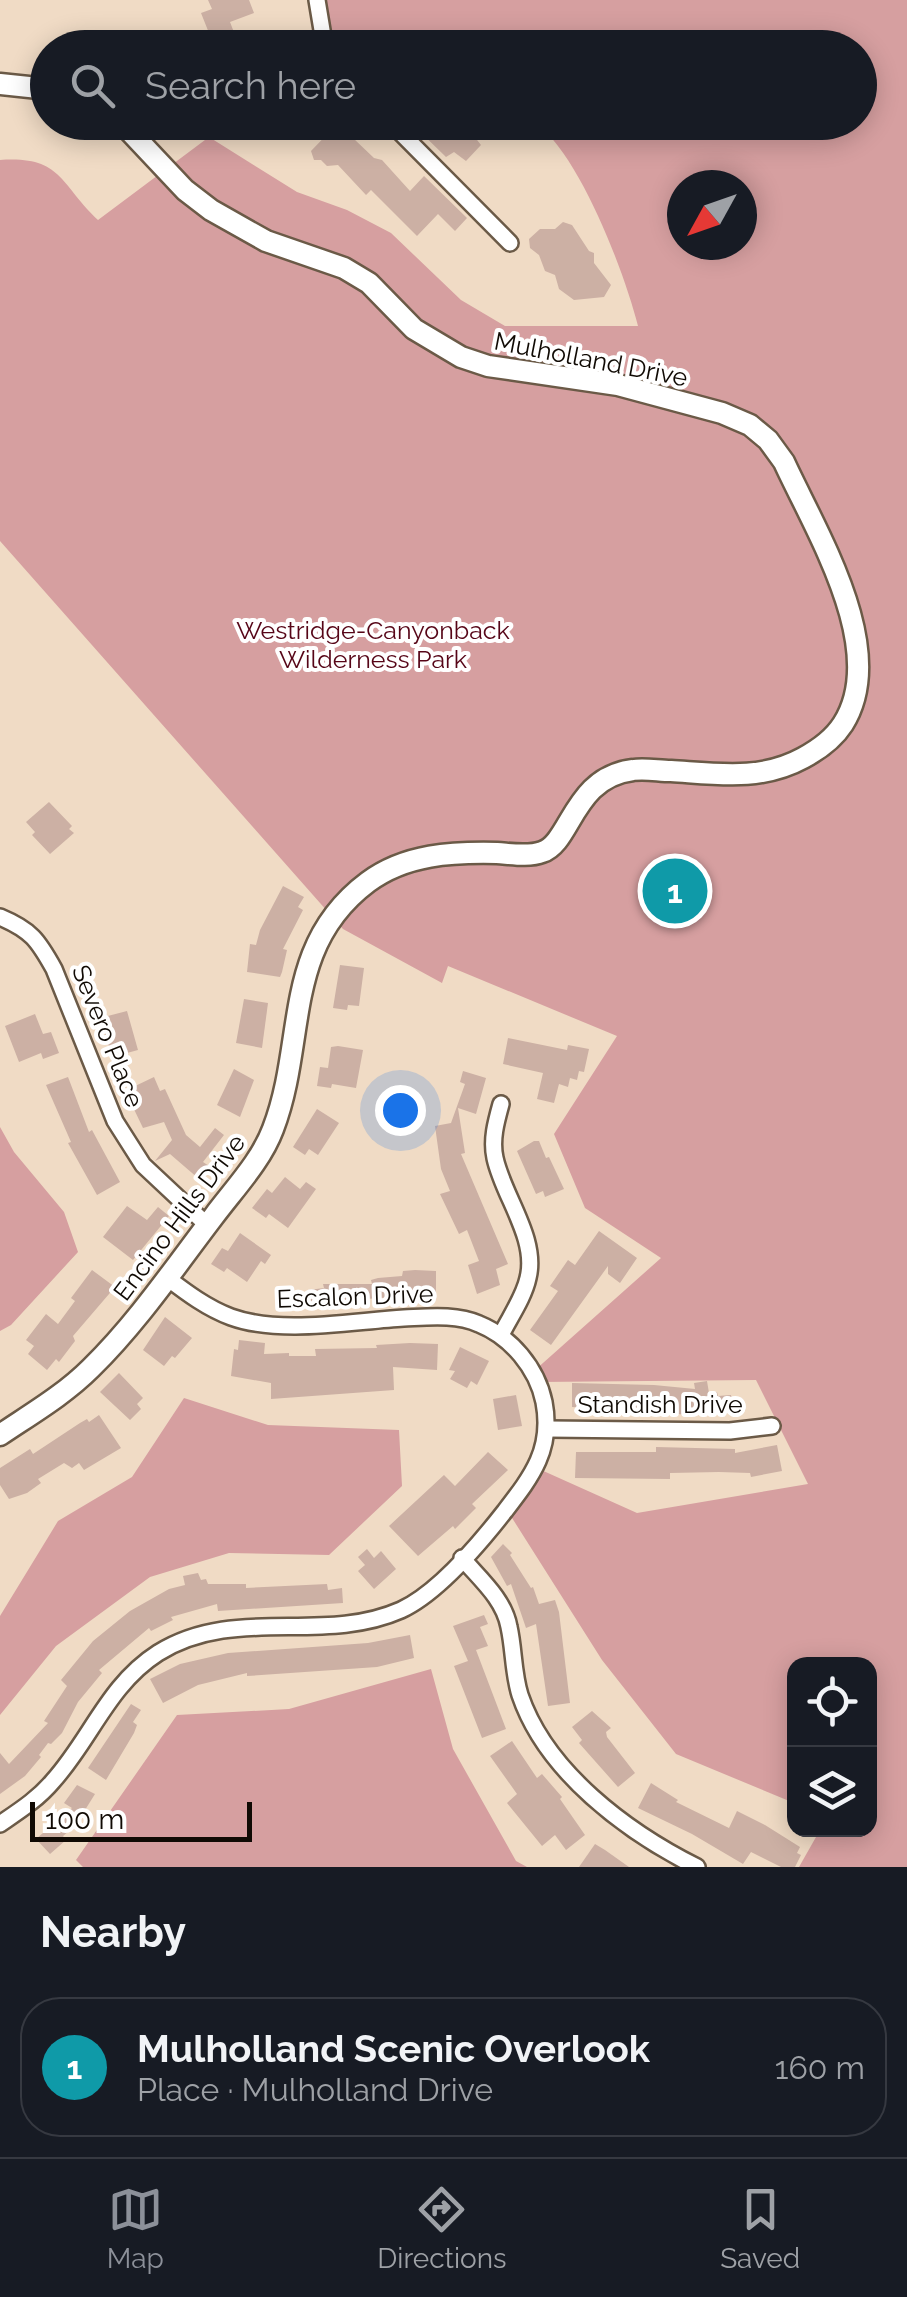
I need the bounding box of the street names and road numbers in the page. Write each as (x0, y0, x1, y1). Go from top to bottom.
street label: Mulholland Drive (492, 326, 690, 392)
street label: Severo Place (66, 960, 150, 1112)
street label: Encino Hills Drive (107, 1128, 251, 1306)
street label: Escalon Drive (276, 1278, 434, 1314)
street label: Standish Drive (577, 1389, 743, 1419)

